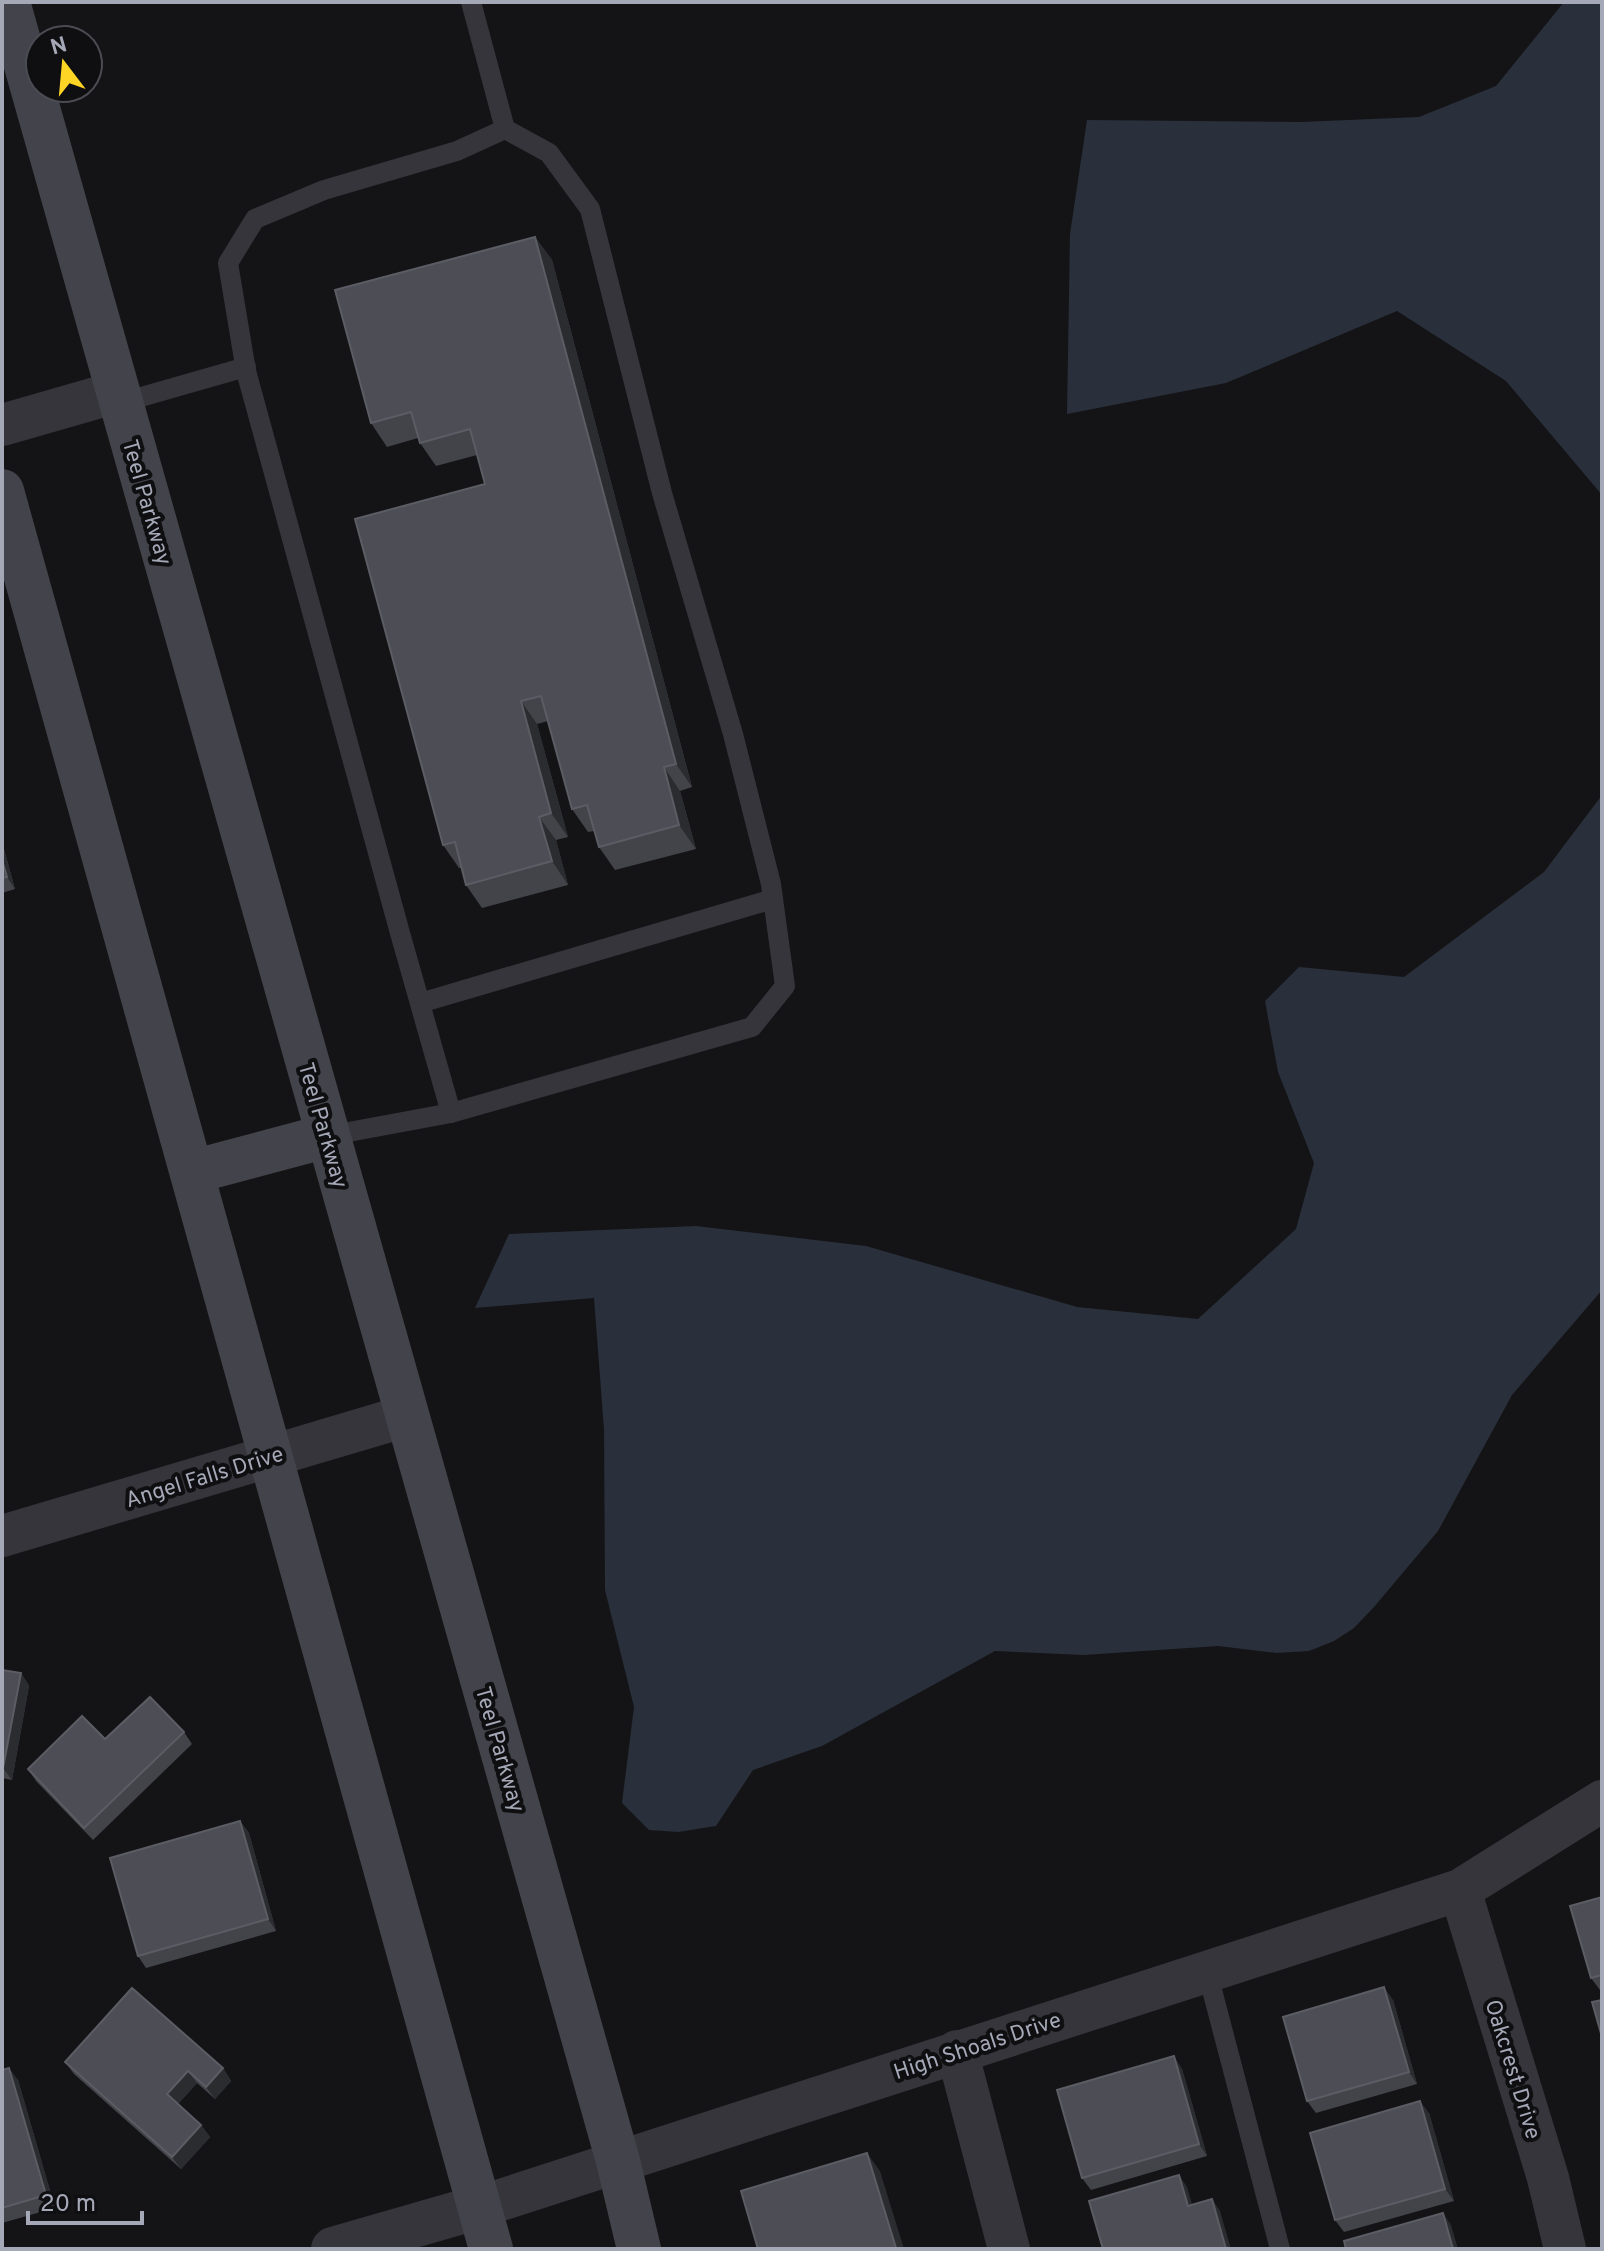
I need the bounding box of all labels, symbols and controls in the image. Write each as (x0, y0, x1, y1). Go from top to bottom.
north arrow (24, 24, 104, 104)
text: N (48, 32, 70, 62)
street label: Teel Parkway (115, 437, 176, 569)
street label: Teel Parkway (291, 1060, 352, 1192)
street label: Angel Falls Drive (122, 1442, 287, 1515)
street label: Teel Parkway (468, 1684, 529, 1816)
street label: Oakcrest Drive (1478, 1997, 1546, 2143)
street label: High Shoals Drive (891, 2008, 1065, 2087)
scale bar (28, 2175, 142, 2225)
text: 20 m (40, 2190, 96, 2220)

